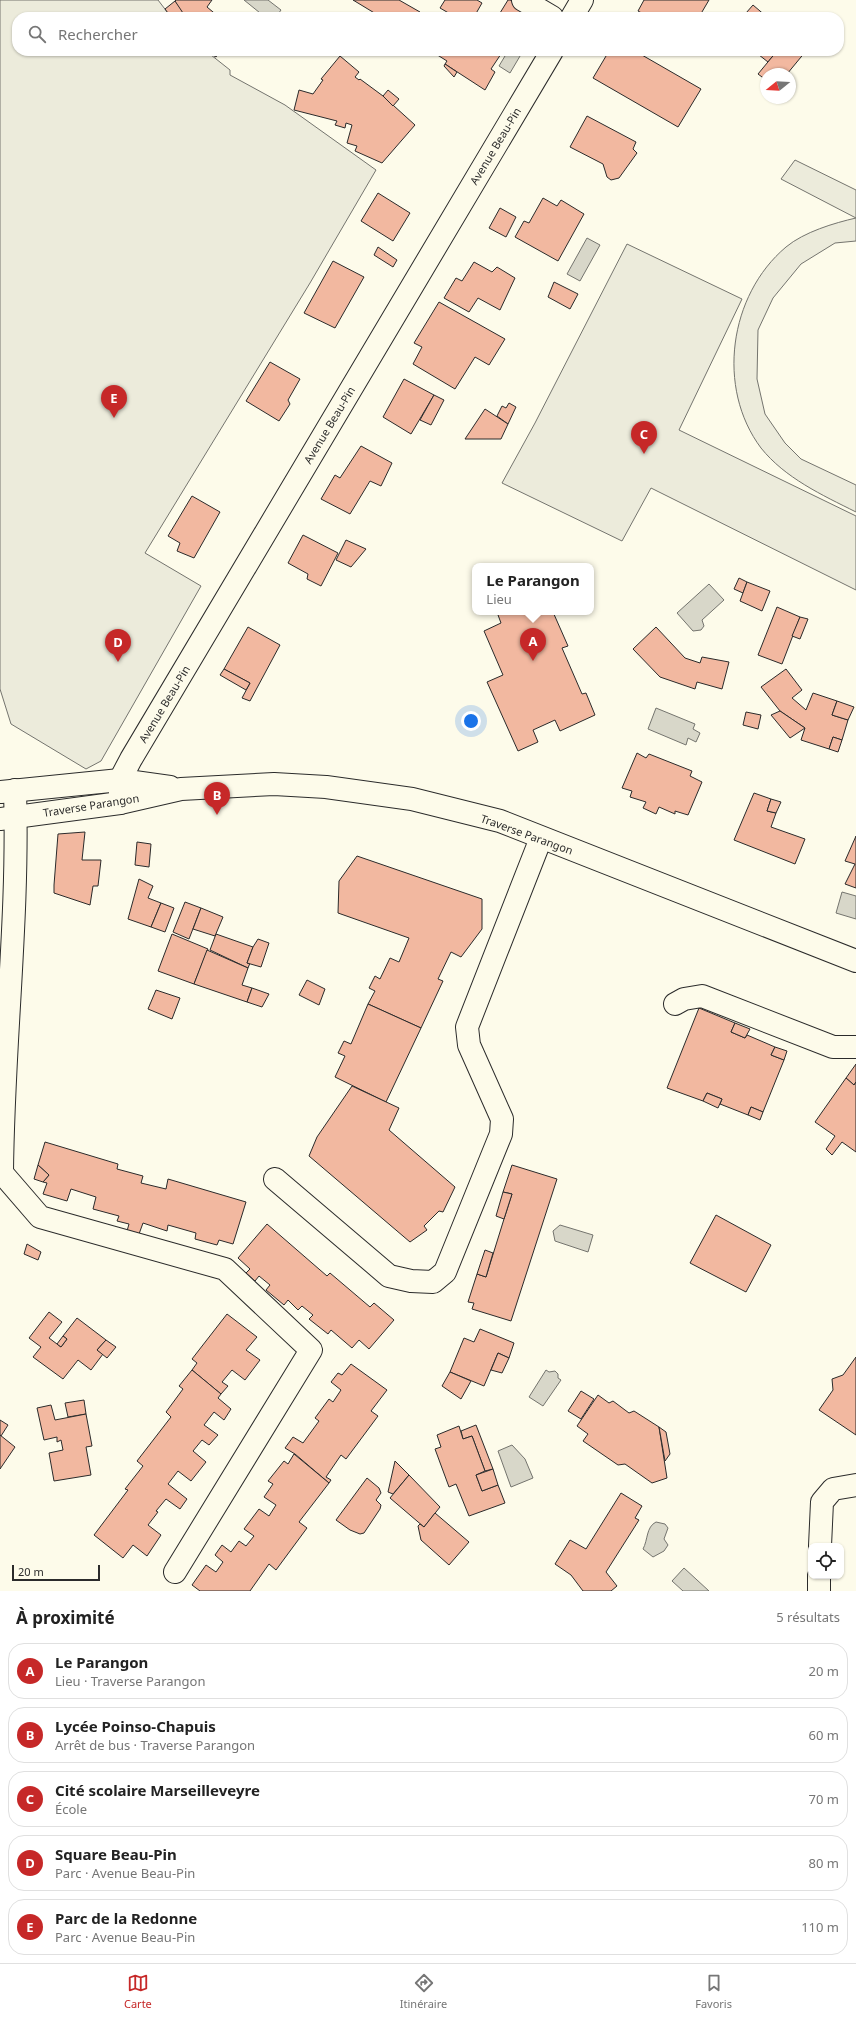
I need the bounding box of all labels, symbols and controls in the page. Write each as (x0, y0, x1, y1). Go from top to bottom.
search box (12, 12, 844, 56)
icon: search (26, 23, 48, 45)
text: Rechercher (58, 24, 138, 44)
north arrow (760, 68, 796, 104)
street label: Avenue Beau-Pin (466, 105, 524, 187)
street label: Avenue Beau-Pin (300, 384, 358, 466)
pin: E (101, 385, 127, 418)
pin: C (631, 421, 657, 454)
popup (472, 563, 594, 615)
text: Le Parangon (486, 570, 580, 590)
text: Lieu (486, 590, 512, 608)
pin: A (520, 628, 546, 661)
pin: D (105, 629, 131, 662)
street label: Avenue Beau-Pin (135, 663, 193, 745)
your location (461, 711, 481, 731)
pin: B (204, 782, 230, 815)
street label: Traverse Parangon (42, 790, 140, 820)
street label: Traverse Parangon (479, 810, 575, 858)
map controls (808, 1543, 844, 1579)
button: locate (808, 1543, 844, 1579)
scale bar (12, 1563, 100, 1582)
text: 20 m (18, 1564, 44, 1579)
text: À proximité (16, 1606, 115, 1629)
text: 5 résultats (776, 1608, 840, 1626)
text: Le Parangon (55, 1652, 148, 1672)
text: A (26, 1662, 35, 1680)
text: 20 m (809, 1662, 839, 1680)
text: Lieu · Traverse Parangon (55, 1672, 206, 1690)
text: Lycée Poinso-Chapuis (55, 1716, 216, 1736)
text: B (26, 1726, 34, 1744)
text: 60 m (809, 1726, 839, 1744)
text: Arrêt de bus · Traverse Parangon (55, 1736, 255, 1754)
text: Cité scolaire Marseilleveyre (55, 1780, 260, 1800)
text: C (26, 1790, 34, 1808)
text: 70 m (809, 1790, 839, 1808)
text: École (55, 1800, 87, 1818)
text: Square Beau-Pin (55, 1844, 177, 1864)
text: D (25, 1854, 35, 1872)
text: 80 m (809, 1854, 839, 1872)
text: Parc · Avenue Beau-Pin (55, 1864, 195, 1882)
text: Parc de la Redonne (55, 1908, 197, 1928)
text: E (26, 1918, 34, 1936)
text: 110 m (801, 1918, 839, 1936)
text: Parc · Avenue Beau-Pin (55, 1928, 195, 1946)
tab: Carte (124, 1972, 152, 2011)
tab: Itinéraire (400, 1972, 447, 2011)
tab: Favoris (695, 1972, 732, 2011)

